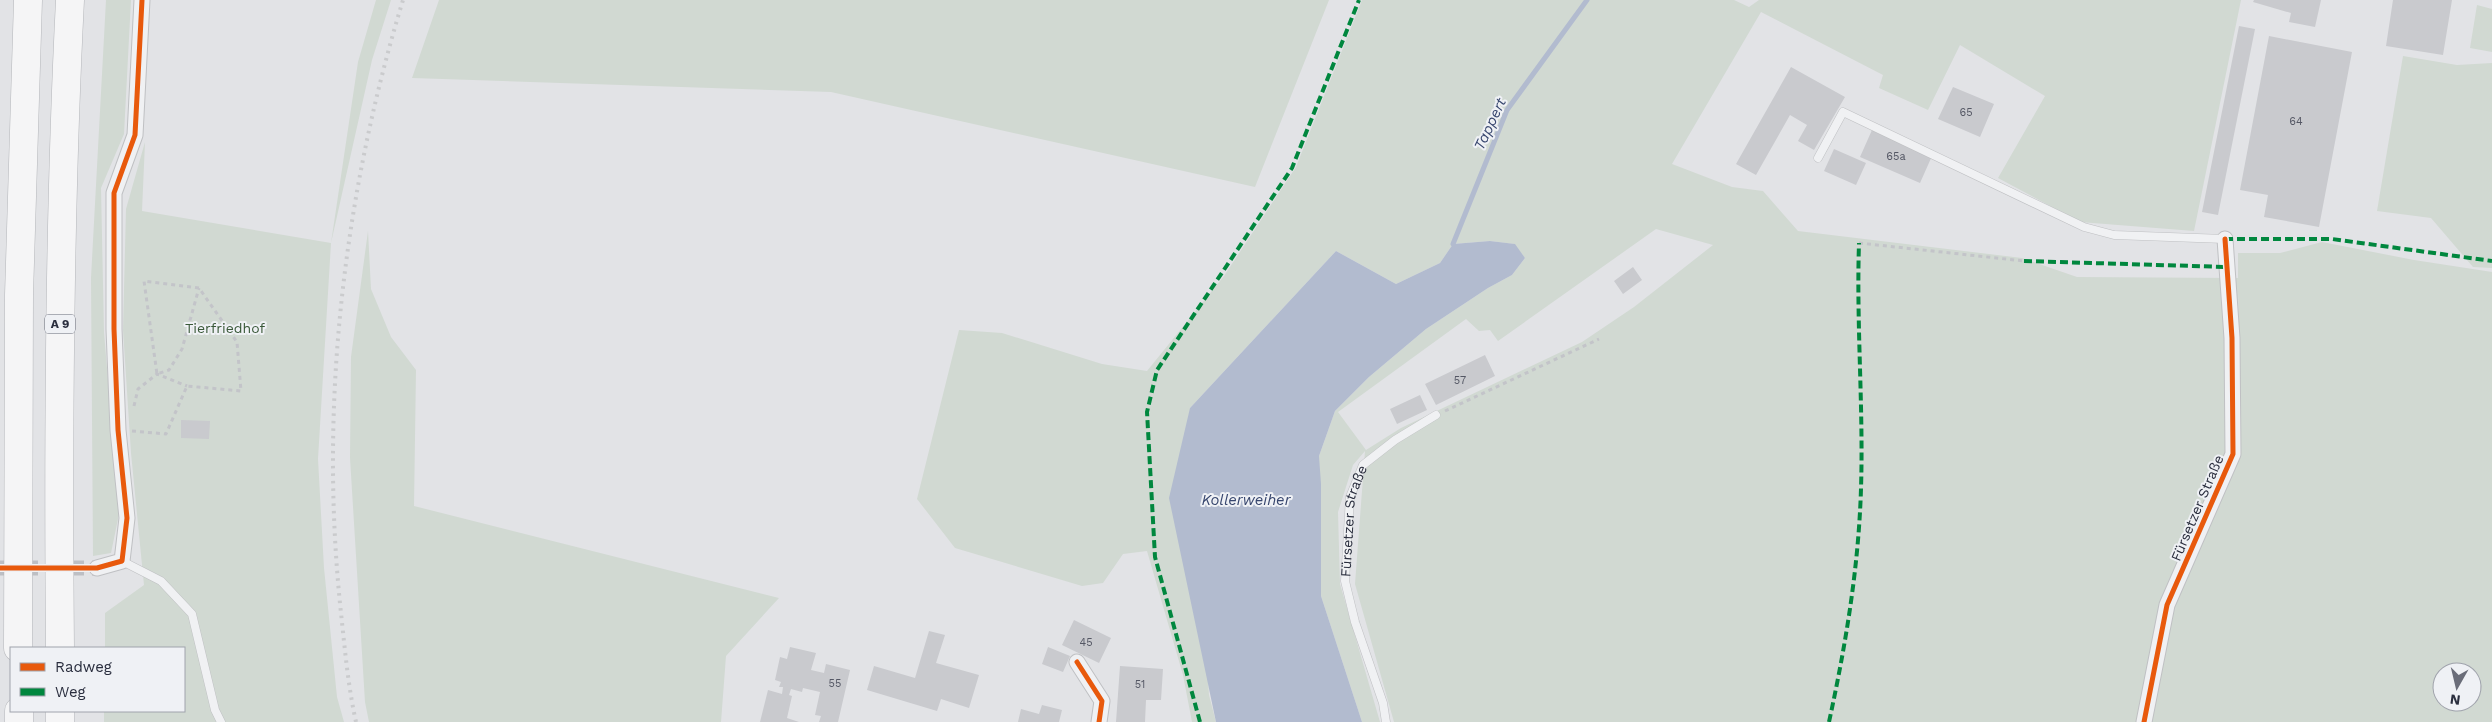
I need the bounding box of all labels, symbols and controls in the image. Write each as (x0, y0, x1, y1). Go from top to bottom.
water label: Tappert (1470, 94, 1510, 153)
house number: 65 (1959, 106, 1973, 119)
house number: 64 (2289, 115, 2303, 128)
house number: 65a (1886, 150, 1906, 163)
road number: A 9 (45, 314, 75, 334)
park label: Tierfriedhof (185, 320, 265, 336)
house number: 57 (1454, 374, 1466, 387)
street label: Fürsetzer Straße (2167, 453, 2227, 563)
street label: Fürsetzer Straße (1337, 463, 1370, 578)
water label: Kollerweiher (1202, 491, 1292, 509)
house number: 45 (1079, 636, 1093, 649)
legend (10, 647, 185, 712)
text: Radweg (55, 658, 112, 676)
north arrow (2432, 662, 2482, 712)
house number: 55 (829, 677, 841, 690)
house number: 51 (1135, 678, 1145, 691)
text: Weg (55, 683, 86, 701)
text: N (2449, 691, 2461, 709)

